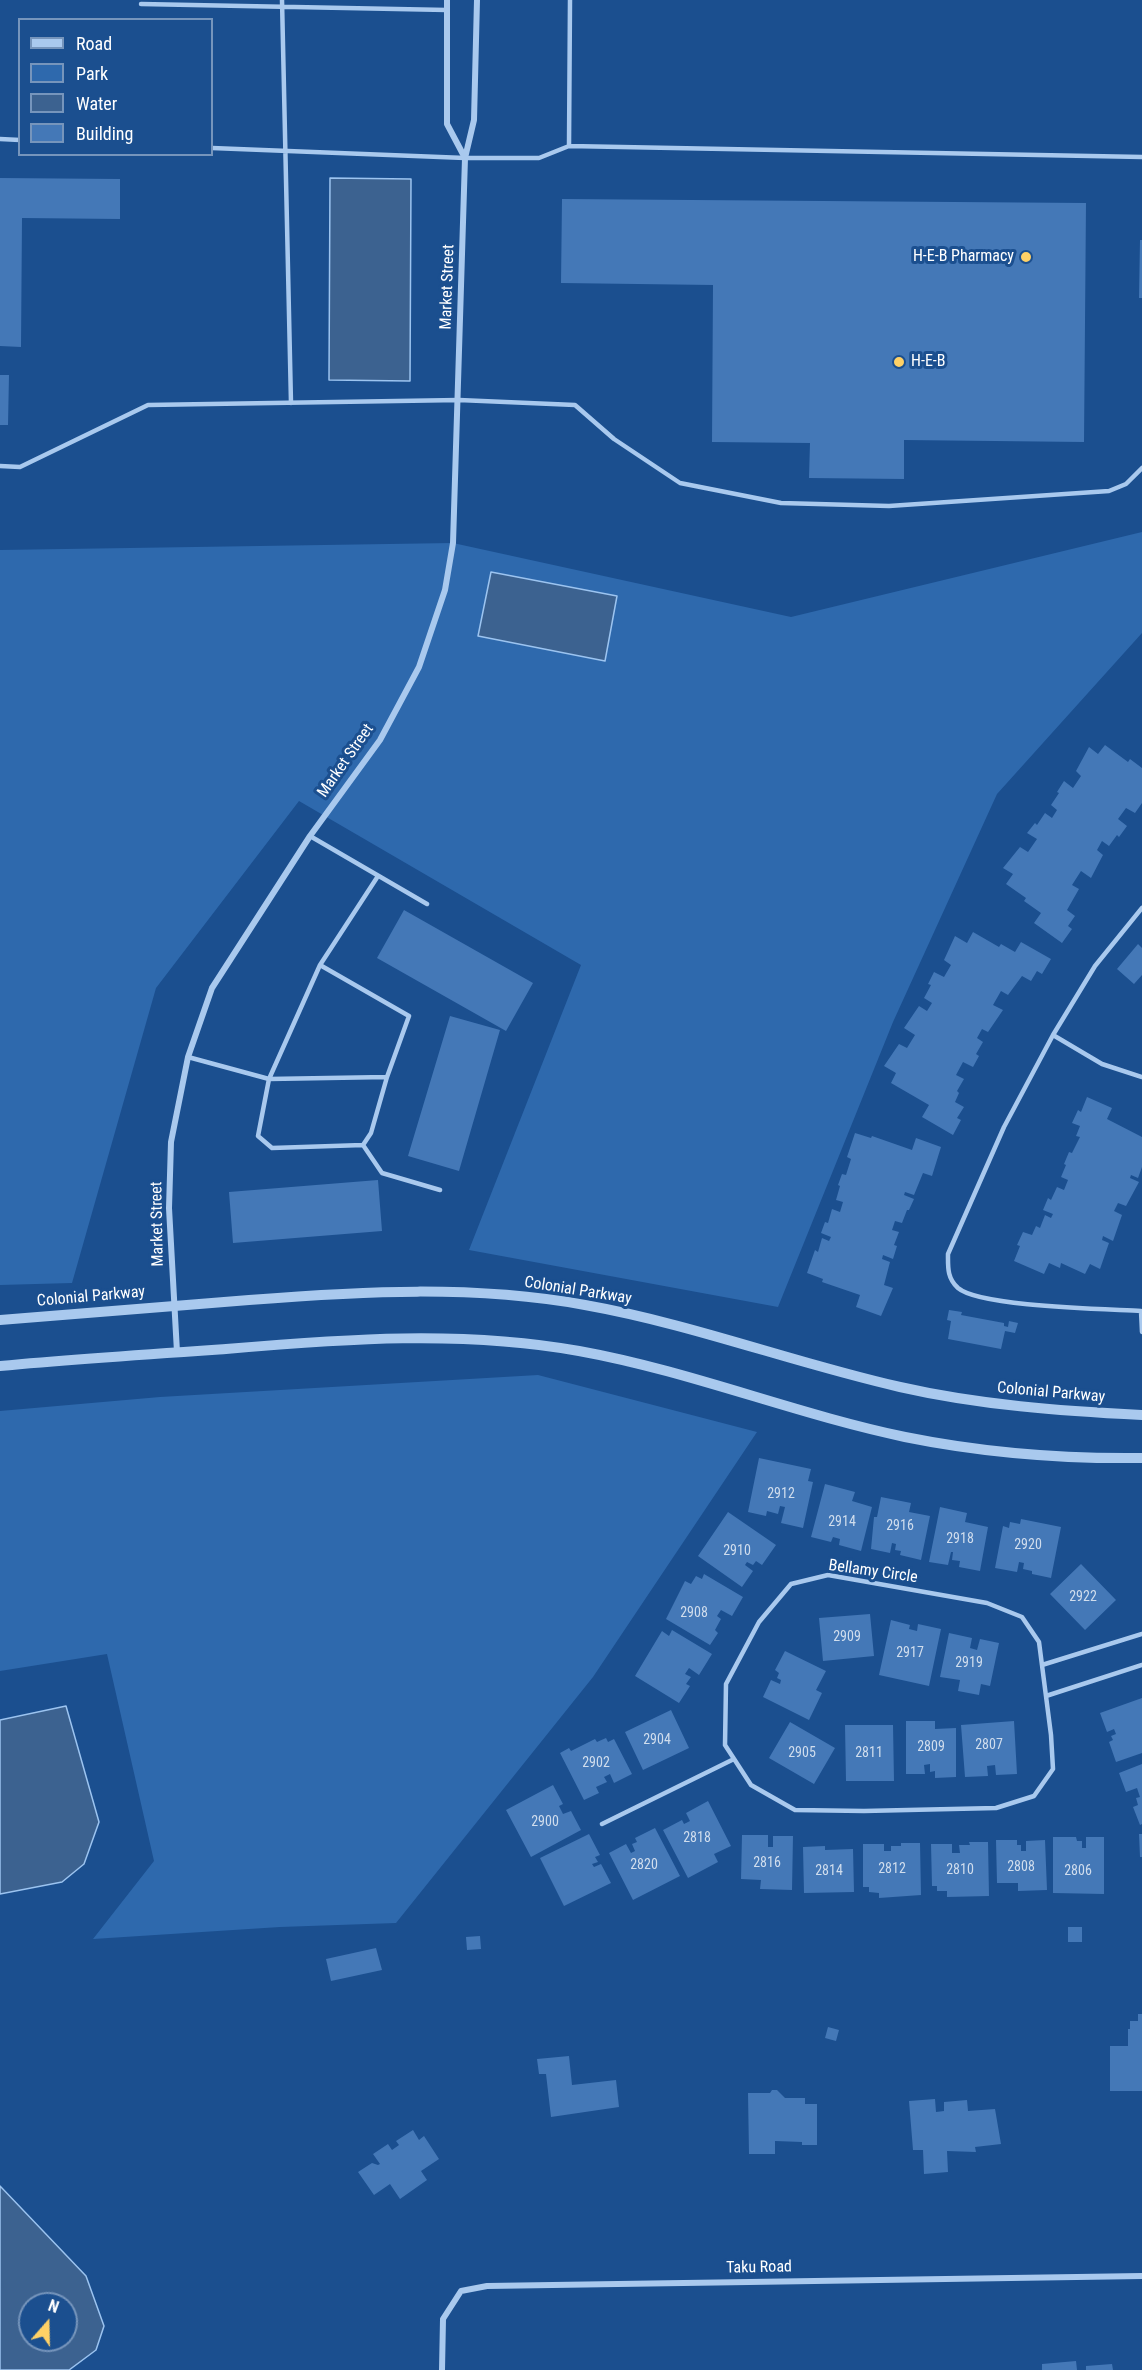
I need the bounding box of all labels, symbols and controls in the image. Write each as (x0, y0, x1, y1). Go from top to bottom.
legend (18, 18, 213, 156)
text: Road (76, 33, 112, 54)
text: Park (76, 63, 108, 84)
text: Water (76, 93, 117, 114)
text: Building (76, 123, 133, 144)
street label: Market Street (437, 244, 459, 330)
place label: H-E-B Pharmacy (913, 247, 1014, 267)
marker: H-E-B Pharmacy (1019, 250, 1033, 264)
place label: H-E-B (911, 352, 946, 372)
marker: H-E-B (892, 355, 906, 369)
street label: Market Street (314, 721, 378, 801)
street label: Market Street (148, 1181, 168, 1267)
street label: Colonial Parkway (523, 1273, 633, 1309)
street label: Colonial Parkway (36, 1283, 146, 1311)
street label: Colonial Parkway (996, 1379, 1106, 1407)
house number: 2912 (767, 1486, 795, 1502)
house number: 2914 (828, 1514, 856, 1530)
house number: 2916 (886, 1518, 914, 1534)
house number: 2918 (946, 1531, 974, 1547)
house number: 2920 (1014, 1537, 1042, 1553)
house number: 2910 (723, 1543, 751, 1559)
street label: Bellamy Circle (827, 1556, 919, 1588)
house number: 2922 (1069, 1589, 1097, 1605)
house number: 2908 (680, 1605, 708, 1621)
house number: 2909 (833, 1629, 861, 1645)
house number: 2917 (896, 1645, 924, 1661)
house number: 2919 (955, 1655, 983, 1671)
house number: 2904 (643, 1732, 671, 1748)
house number: 2807 (975, 1737, 1003, 1753)
house number: 2809 (917, 1739, 945, 1755)
house number: 2905 (788, 1745, 816, 1761)
house number: 2811 (855, 1745, 883, 1761)
house number: 2902 (582, 1755, 610, 1771)
house number: 2900 (531, 1814, 559, 1830)
house number: 2818 (683, 1830, 711, 1846)
house number: 2816 (753, 1855, 781, 1871)
house number: 2820 (630, 1857, 658, 1873)
house number: 2808 (1007, 1859, 1035, 1875)
house number: 2812 (878, 1861, 906, 1877)
house number: 2810 (946, 1862, 974, 1878)
house number: 2814 (815, 1863, 843, 1879)
house number: 2806 (1064, 1863, 1092, 1879)
street label: Taku Road (726, 2258, 792, 2278)
north arrow (18, 2292, 78, 2352)
text: N (46, 2296, 61, 2317)

